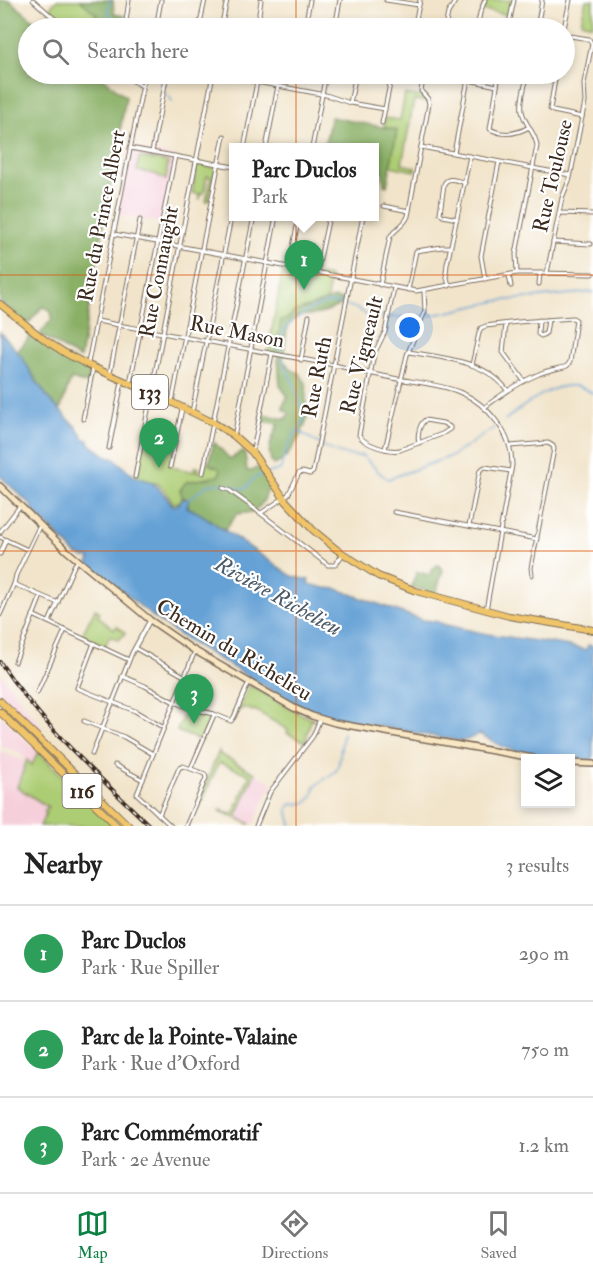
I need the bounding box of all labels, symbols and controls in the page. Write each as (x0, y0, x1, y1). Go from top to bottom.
search box (18, 18, 575, 84)
icon: search (39, 35, 72, 68)
text: Search here (87, 37, 189, 65)
street label: Rue Toulouse (527, 117, 579, 235)
street label: Rue du Prince Albert (72, 127, 132, 304)
popup (229, 143, 379, 221)
text: Parc Duclos (252, 156, 356, 184)
text: Park (252, 184, 288, 209)
street label: Rue Connaught (133, 204, 185, 340)
pin: 1 (284, 240, 324, 290)
street label: Rue Vigneault (334, 293, 390, 417)
street label: Rue Mason (187, 310, 287, 354)
your location (395, 313, 424, 342)
street label: Rue Ruth (296, 334, 338, 420)
road number: 133 (132, 375, 168, 409)
pin: 2 (140, 418, 178, 468)
water label: Rivière Richelieu (209, 549, 346, 642)
street label: Chemin du Richelieu (151, 593, 317, 707)
pin: 3 (174, 674, 214, 724)
map controls (521, 754, 575, 808)
button: layers (521, 754, 575, 808)
road number: 116 (62, 774, 101, 808)
text: Nearby (24, 849, 102, 881)
text: 3 results (506, 853, 569, 878)
text: Parc Duclos (81, 927, 186, 955)
text: 1 (40, 941, 47, 966)
text: 290 m (519, 941, 569, 966)
text: Park · Rue Spiller (81, 955, 219, 980)
text: Parc de la Pointe-Valaine (81, 1023, 297, 1051)
text: 2 (38, 1037, 49, 1062)
text: 750 m (521, 1037, 569, 1062)
text: Park · Rue d'Oxford (81, 1051, 240, 1076)
text: Parc Commémoratif (81, 1119, 259, 1147)
text: 3 (40, 1133, 47, 1158)
text: 1.2 km (519, 1133, 569, 1158)
text: Park · 2e Avenue (81, 1147, 210, 1172)
tab: Map (76, 1207, 109, 1263)
tab: Directions (261, 1207, 328, 1263)
tab: Saved (480, 1207, 517, 1263)

